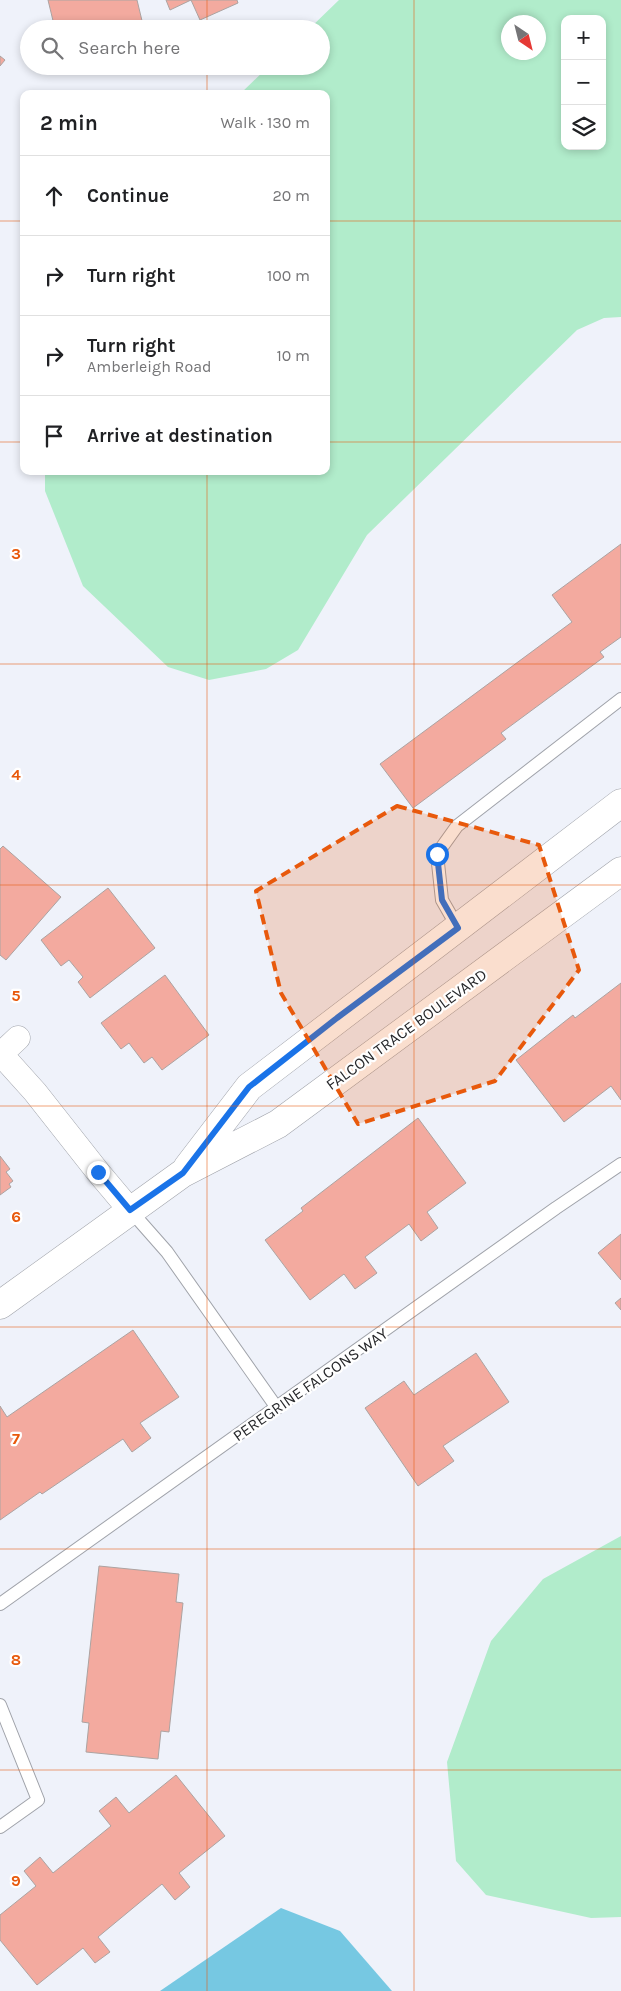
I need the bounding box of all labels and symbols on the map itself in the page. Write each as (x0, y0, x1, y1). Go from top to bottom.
north arrow (501, 15, 546, 60)
text: 3 (11, 544, 21, 563)
text: 4 (11, 765, 21, 784)
route start (426, 843, 449, 866)
street label: FALCON TRACE BOULEVARD (322, 965, 490, 1094)
text: 5 (11, 986, 21, 1005)
route end (87, 1161, 110, 1184)
text: 6 (11, 1207, 21, 1226)
street label: PEREGRINE FALCONS WAY (229, 1323, 392, 1445)
text: 7 (12, 1429, 20, 1448)
text: 8 (11, 1650, 21, 1669)
text: 9 (11, 1871, 21, 1890)

